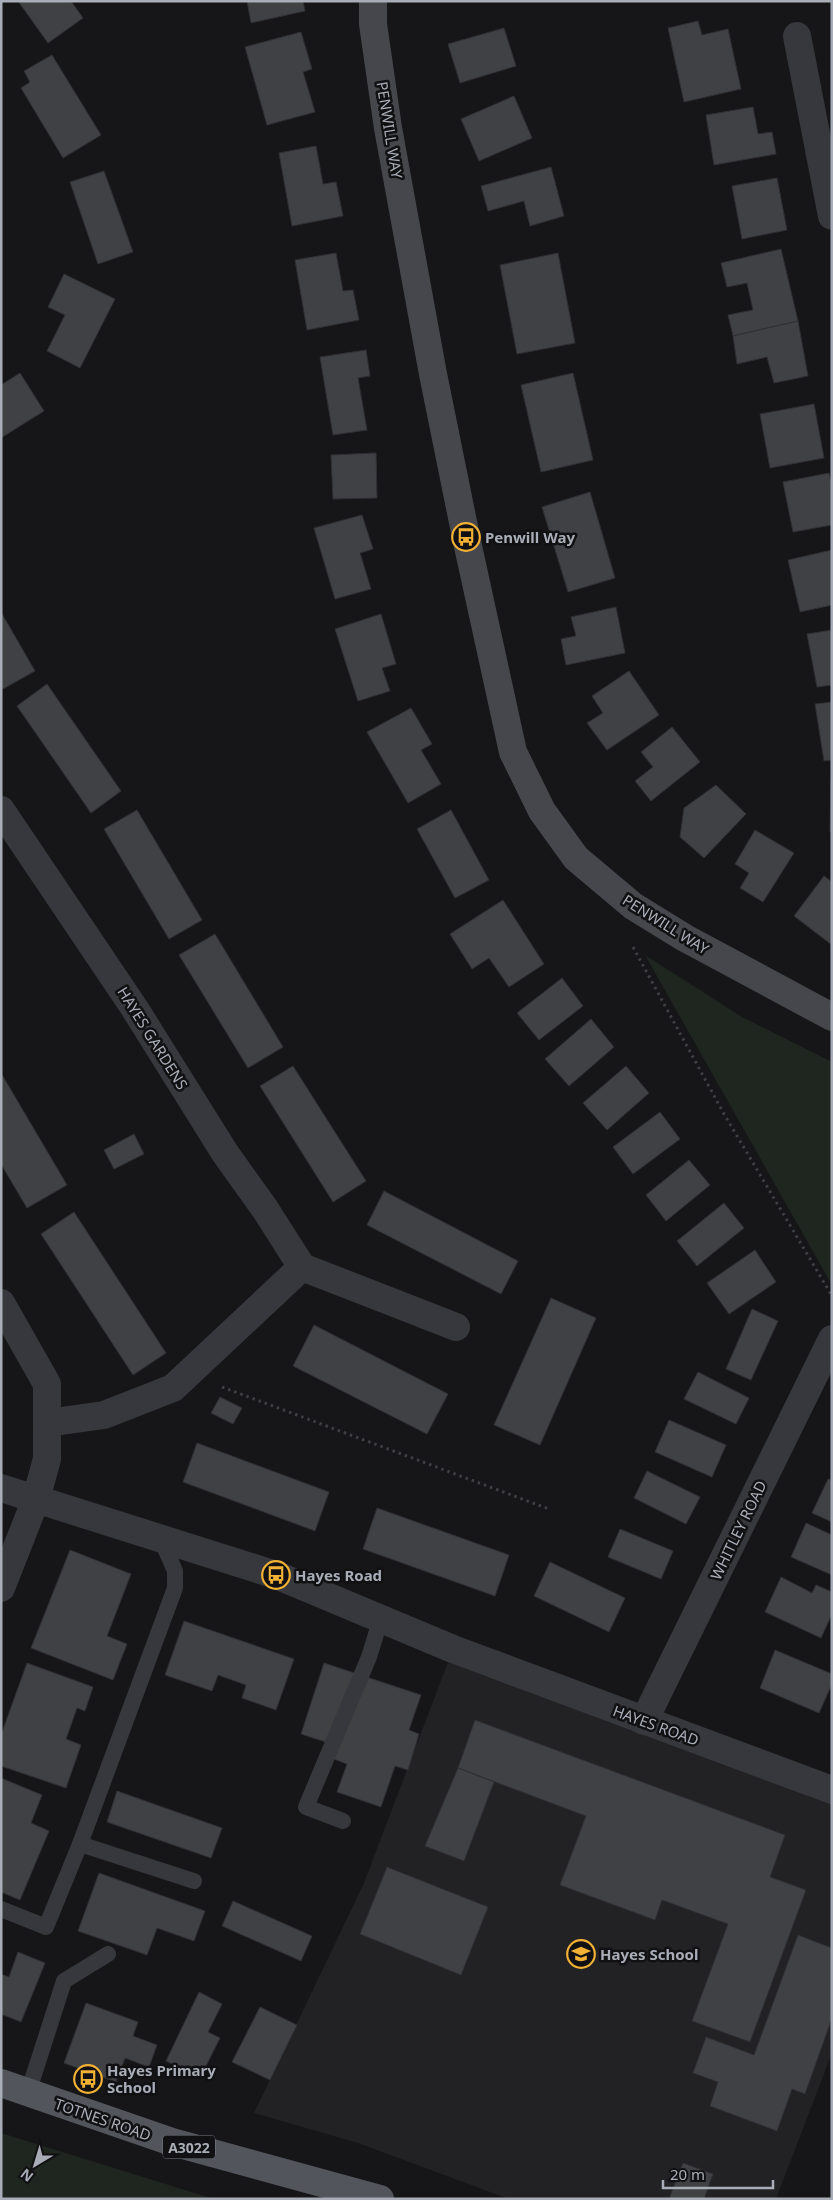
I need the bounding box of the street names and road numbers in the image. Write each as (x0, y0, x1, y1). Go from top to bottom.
street label: PENWILL WAY (372, 80, 408, 180)
street label: PENWILL WAY (619, 890, 713, 959)
street label: HAYES GARDENS (113, 983, 193, 1093)
street label: WHITLEY ROAD (705, 1477, 771, 1583)
street label: HAYES ROAD (610, 1700, 702, 1750)
street label: TOTNES ROAD (52, 2093, 154, 2145)
road number: A3022 (163, 2136, 215, 2158)

